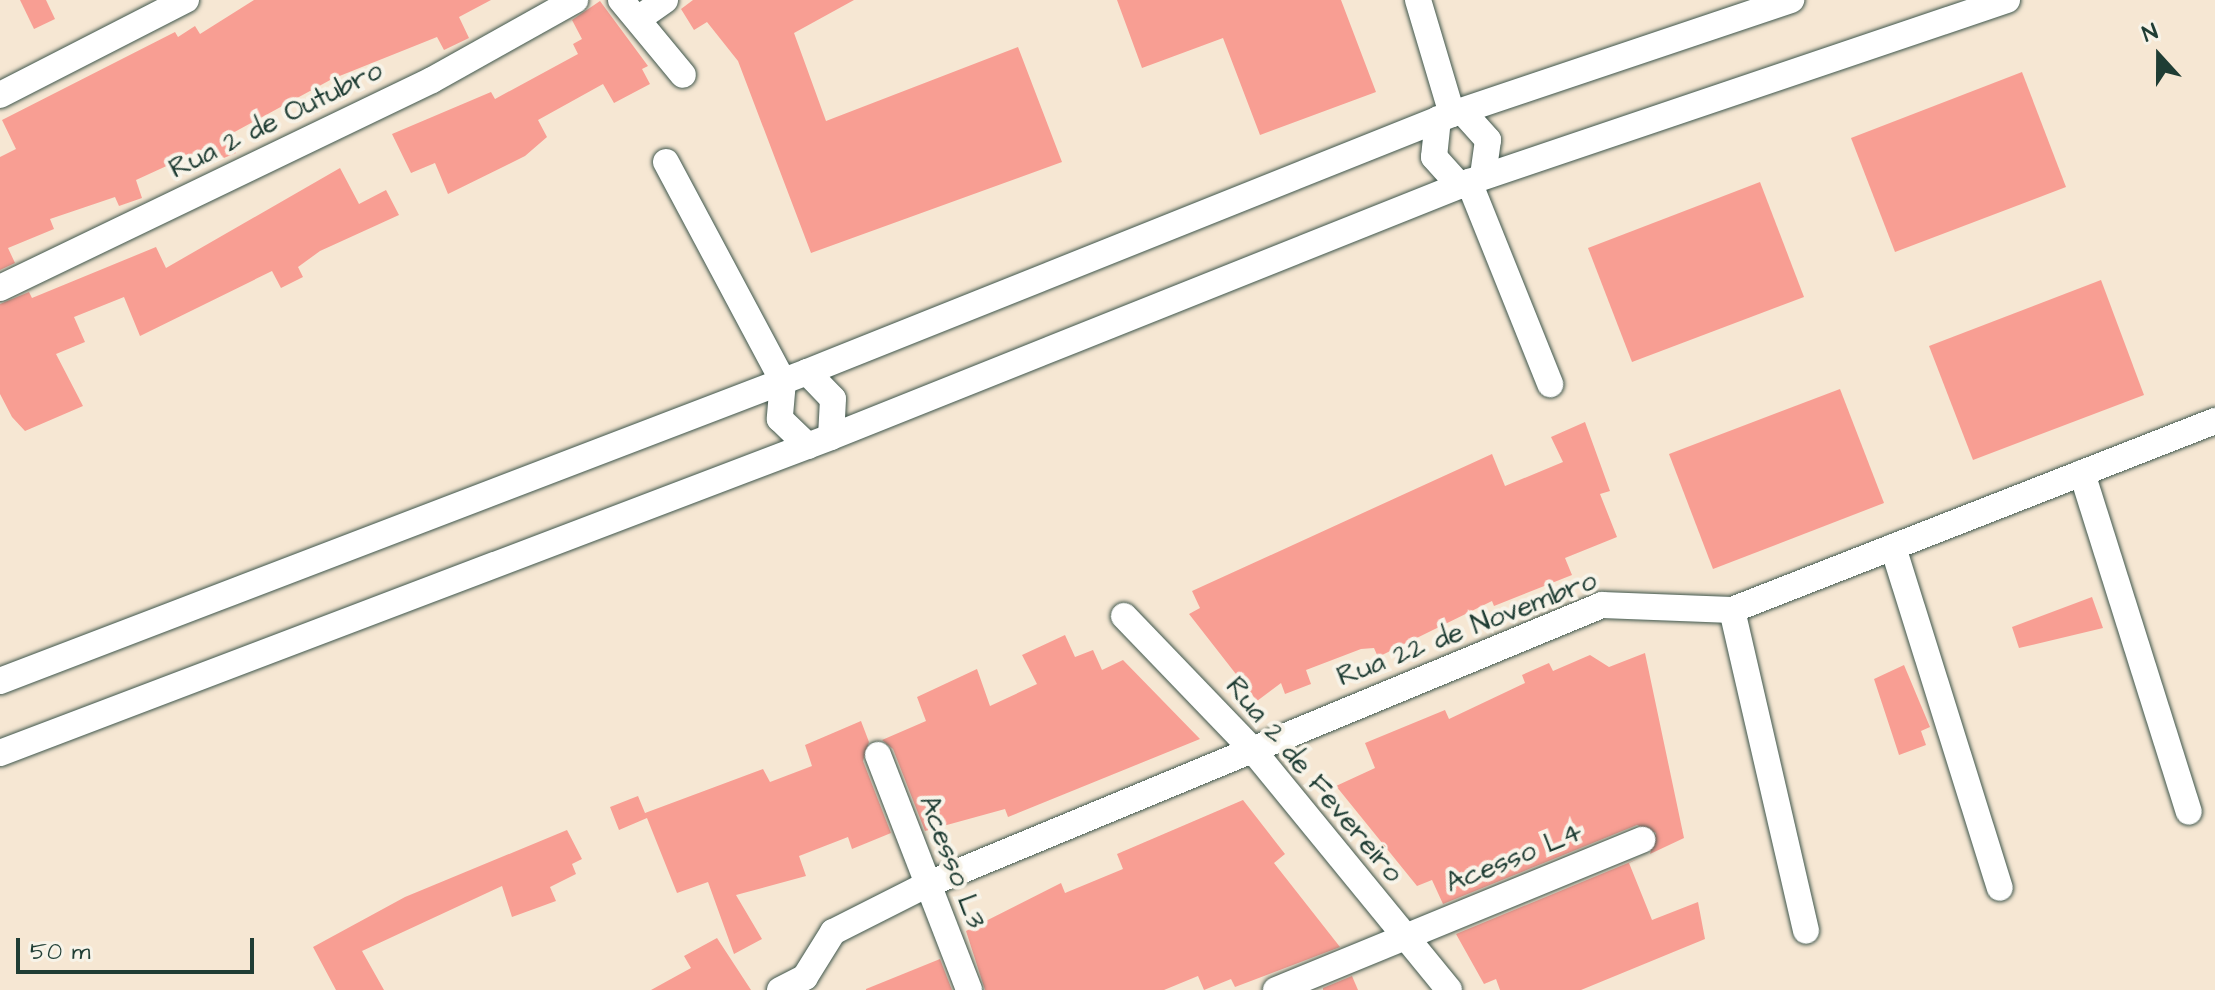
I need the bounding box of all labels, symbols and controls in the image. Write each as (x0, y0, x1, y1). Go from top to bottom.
north arrow (2119, 16, 2199, 96)
text: N (2138, 16, 2162, 50)
street label: Rua 2 de Outubro (164, 54, 388, 186)
street label: Rua 22 de Novembro (1332, 564, 1602, 694)
street label: Rua 2 de Fevereiro (1218, 670, 1410, 890)
street label: Acesso L3 (911, 791, 993, 933)
street label: Acesso L4 (1441, 815, 1587, 901)
scale bar (20, 922, 258, 972)
text: 50 m (30, 935, 90, 969)

